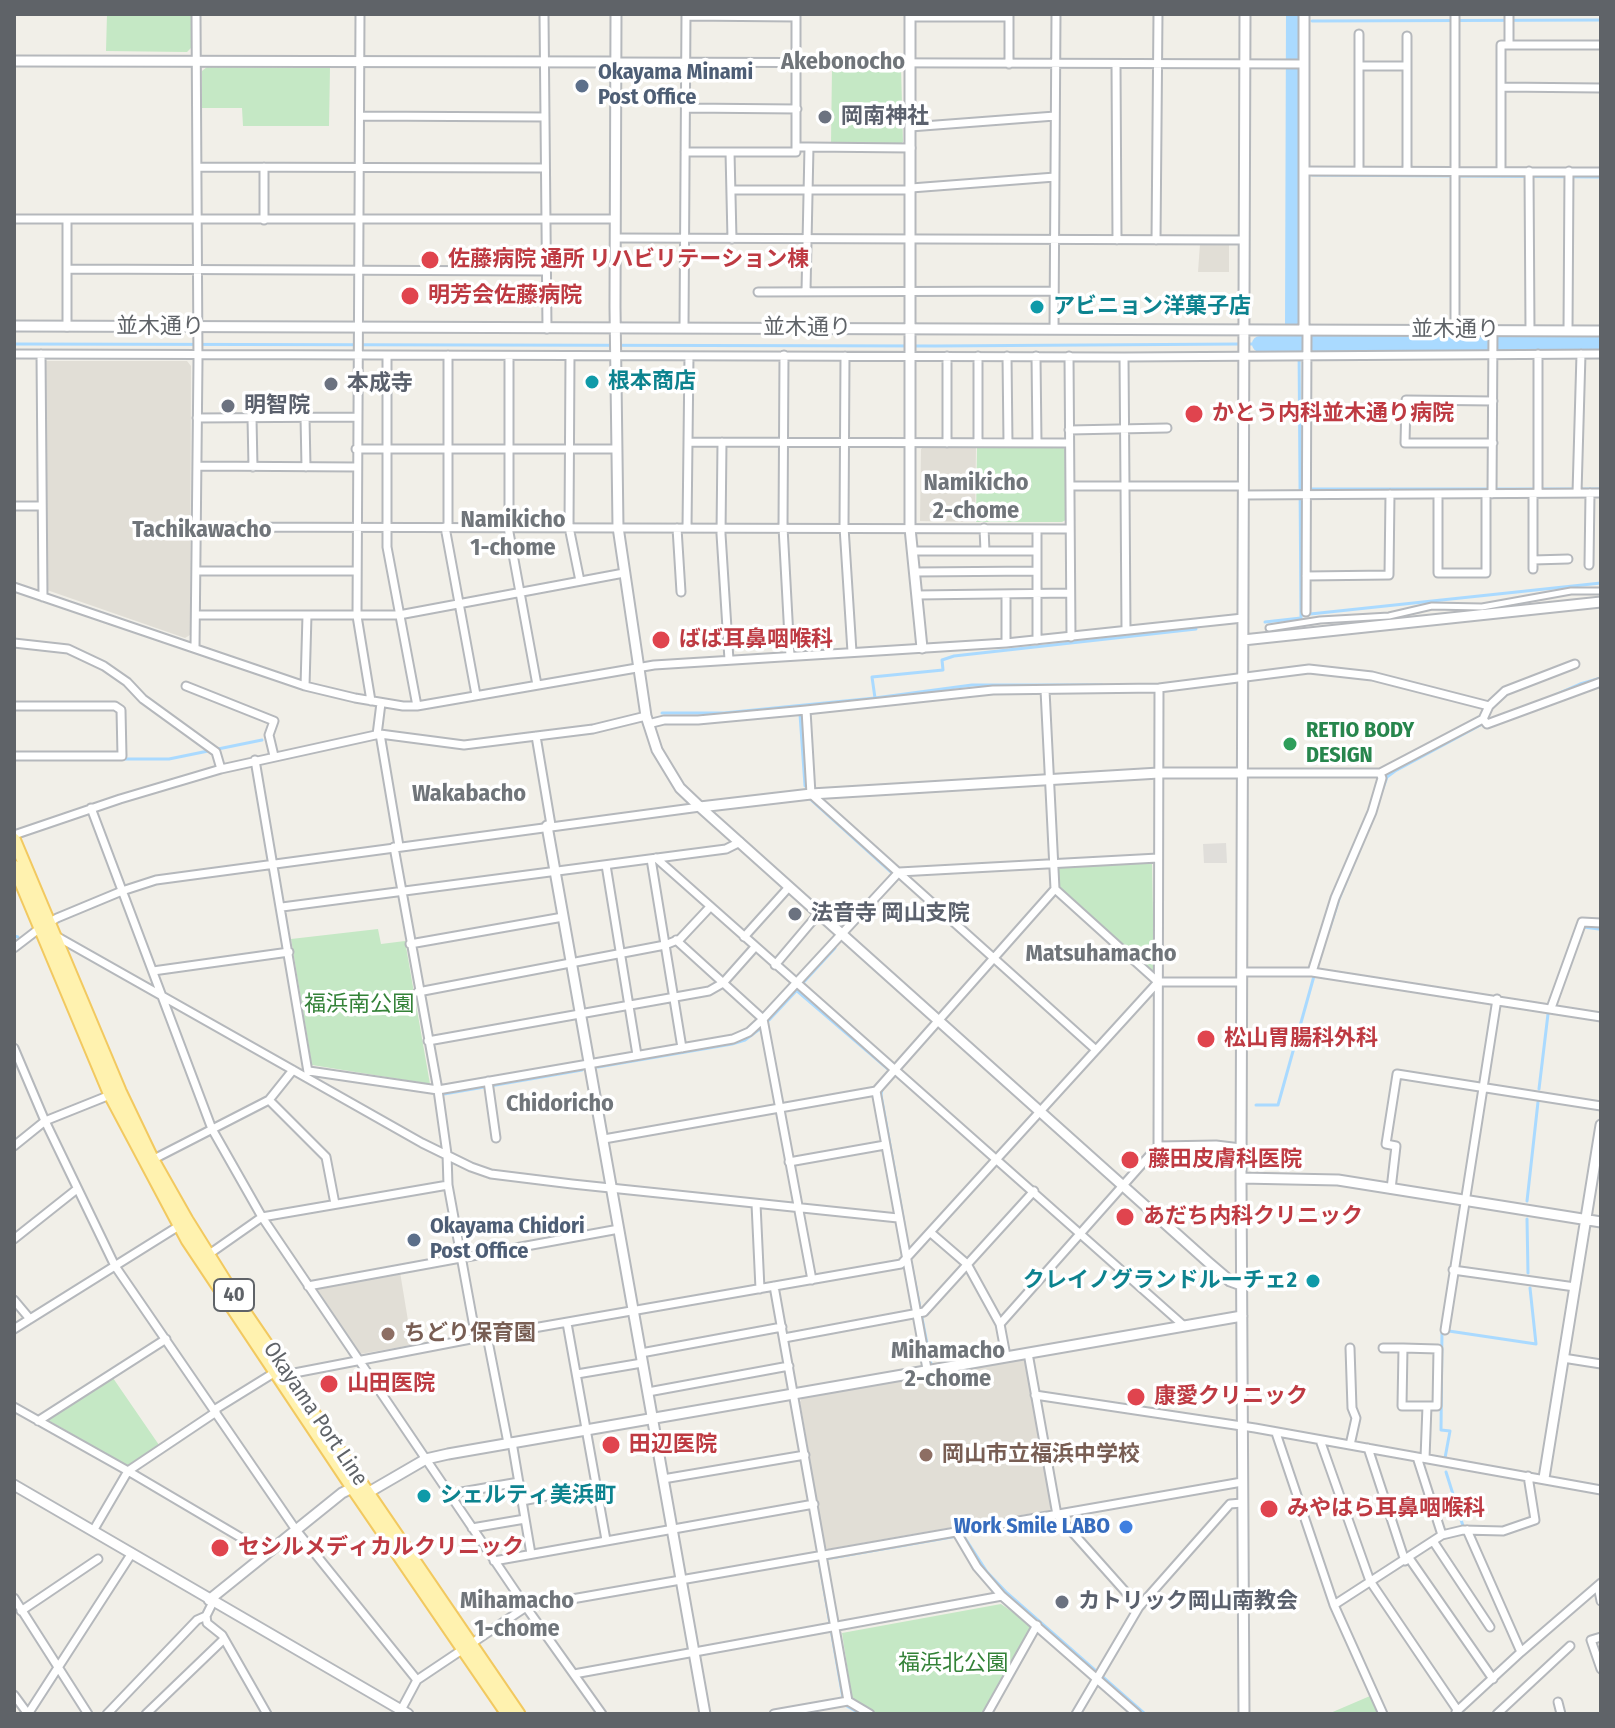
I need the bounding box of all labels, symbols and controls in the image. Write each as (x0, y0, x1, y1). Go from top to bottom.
district label: Akebonocho (781, 48, 905, 76)
place label: Okayama Minami Post Office (598, 60, 753, 112)
marker: Okayama Minami Post Office (573, 77, 591, 95)
place label: 岡南神社 (841, 104, 929, 130)
marker: 岡南神社 (816, 108, 834, 126)
place label: 佐藤病院 通所 リハビリテーション棟 (448, 247, 809, 273)
marker: 佐藤病院 通所 リハビリテーション棟 (419, 249, 441, 271)
place label: 明芳会佐藤病院 (428, 283, 582, 309)
marker: 明芳会佐藤病院 (399, 285, 421, 307)
place label: アビニョン洋菓子店 (1053, 294, 1251, 320)
marker: アビニョン洋菓子店 (1028, 298, 1046, 316)
street label: 並木通り (116, 314, 204, 340)
street label: 並木通り (763, 315, 851, 341)
street label: 並木通り (1411, 317, 1499, 343)
place label: 根本商店 (608, 369, 696, 395)
place label: 本成寺 (347, 371, 413, 397)
marker: 根本商店 (583, 373, 601, 391)
marker: 本成寺 (322, 375, 340, 393)
place label: 明智院 (244, 393, 310, 419)
marker: 明智院 (219, 397, 237, 415)
place label: かとう内科並木通り病院 (1212, 401, 1454, 427)
marker: かとう内科並木通り病院 (1183, 403, 1205, 425)
district label: Namikicho 2-chome (923, 469, 1029, 525)
district label: Namikicho 1-chome (460, 506, 566, 562)
district label: Tachikawacho (132, 516, 272, 544)
place label: ばば耳鼻咽喉科 (679, 627, 833, 653)
marker: ばば耳鼻咽喉科 (650, 629, 672, 651)
place label: RETIO BODY DESIGN (1306, 718, 1414, 770)
marker: RETIO BODY DESIGN (1281, 735, 1299, 753)
district label: Wakabacho (412, 780, 526, 808)
place label: 法音寺 岡山支院 (811, 901, 970, 927)
marker: 法音寺 岡山支院 (786, 905, 804, 923)
district label: Matsuhamacho (1025, 940, 1177, 968)
park label: 福浜南公園 (304, 992, 414, 1018)
place label: 松山胃腸科外科 (1224, 1026, 1378, 1052)
marker: 松山胃腸科外科 (1195, 1028, 1217, 1050)
district label: Chidoricho (506, 1090, 614, 1118)
place label: 藤田皮膚科医院 (1148, 1147, 1302, 1173)
marker: 藤田皮膚科医院 (1119, 1149, 1141, 1171)
place label: あだち内科クリニック (1143, 1204, 1363, 1230)
marker: あだち内科クリニック (1114, 1206, 1136, 1228)
place label: Okayama Chidori Post Office (430, 1214, 585, 1266)
marker: Okayama Chidori Post Office (405, 1231, 423, 1249)
place label: クレイノグランドルーチェ2 (1023, 1268, 1297, 1294)
marker: クレイノグランドルーチェ2 (1304, 1272, 1322, 1290)
road number: 40 (214, 1279, 254, 1311)
place label: ちどり保育園 (404, 1321, 536, 1347)
marker: ちどり保育園 (379, 1325, 397, 1343)
street label: Okayama Port Line (257, 1337, 373, 1491)
district label: Mihamacho 2-chome (891, 1337, 1005, 1393)
place label: 山田医院 (347, 1371, 435, 1397)
marker: 山田医院 (318, 1373, 340, 1395)
place label: 康愛クリニック (1154, 1384, 1308, 1410)
marker: 康愛クリニック (1125, 1386, 1147, 1408)
place label: 田辺医院 (629, 1432, 717, 1458)
marker: 田辺医院 (600, 1434, 622, 1456)
place label: 岡山市立福浜中学校 (942, 1442, 1140, 1468)
marker: 岡山市立福浜中学校 (917, 1446, 935, 1464)
place label: シェルティ美浜町 (440, 1483, 616, 1509)
marker: シェルティ美浜町 (415, 1487, 433, 1505)
place label: みやはら耳鼻咽喉科 (1287, 1496, 1485, 1522)
marker: みやはら耳鼻咽喉科 (1258, 1498, 1280, 1520)
place label: Work Smile LABO (954, 1514, 1110, 1540)
marker: Work Smile LABO (1117, 1518, 1135, 1536)
place label: セシルメディカルクリニック (238, 1535, 524, 1561)
marker: セシルメディカルクリニック (209, 1537, 231, 1559)
district label: Mihamacho 1-chome (460, 1587, 574, 1643)
place label: カトリック岡山南教会 (1078, 1589, 1298, 1615)
marker: カトリック岡山南教会 (1053, 1593, 1071, 1611)
park label: 福浜北公園 (898, 1651, 1008, 1677)

